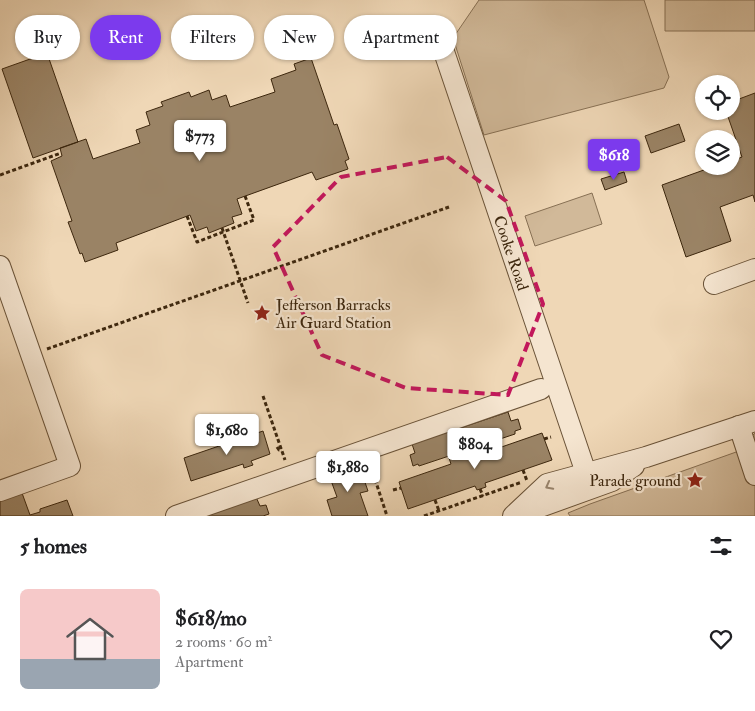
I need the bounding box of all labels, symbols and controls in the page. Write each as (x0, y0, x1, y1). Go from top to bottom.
chip: Buy (15, 15, 80, 60)
chip: Rent (90, 15, 161, 60)
chip: Filters (171, 15, 254, 60)
chip: New (264, 15, 334, 60)
chip: Apartment (344, 15, 457, 60)
map controls (695, 75, 740, 175)
button: locate (695, 75, 740, 120)
pin: $773 (170, 120, 230, 162)
text: $773 (185, 126, 215, 146)
button: layers (695, 130, 740, 175)
pin: $618 (584, 138, 644, 181)
text: $618 (599, 145, 629, 165)
street label: Cooke Road (489, 213, 533, 293)
place label: Jefferson Barracks Air Guard Station (275, 295, 391, 333)
place icon: Jefferson Barracks Air Guard Station (252, 303, 272, 323)
pin: $1,680 (186, 414, 268, 456)
text: $1,680 (206, 420, 248, 440)
pin: $804 (445, 428, 505, 470)
text: $804 (458, 434, 492, 454)
pin: $1,880 (307, 450, 389, 493)
text: $1,880 (327, 457, 369, 477)
place icon: Parade ground (685, 470, 705, 490)
place label: Parade ground (589, 471, 681, 491)
one-way arrow (545, 480, 554, 490)
icon: filters (707, 532, 735, 560)
text: 5 homes (20, 533, 87, 560)
text: $618/mo (175, 605, 247, 632)
icon: home (60, 609, 120, 669)
icon: heart (707, 625, 735, 653)
text: 2 rooms · 60 m² (175, 632, 272, 652)
text: Apartment (175, 652, 243, 672)

